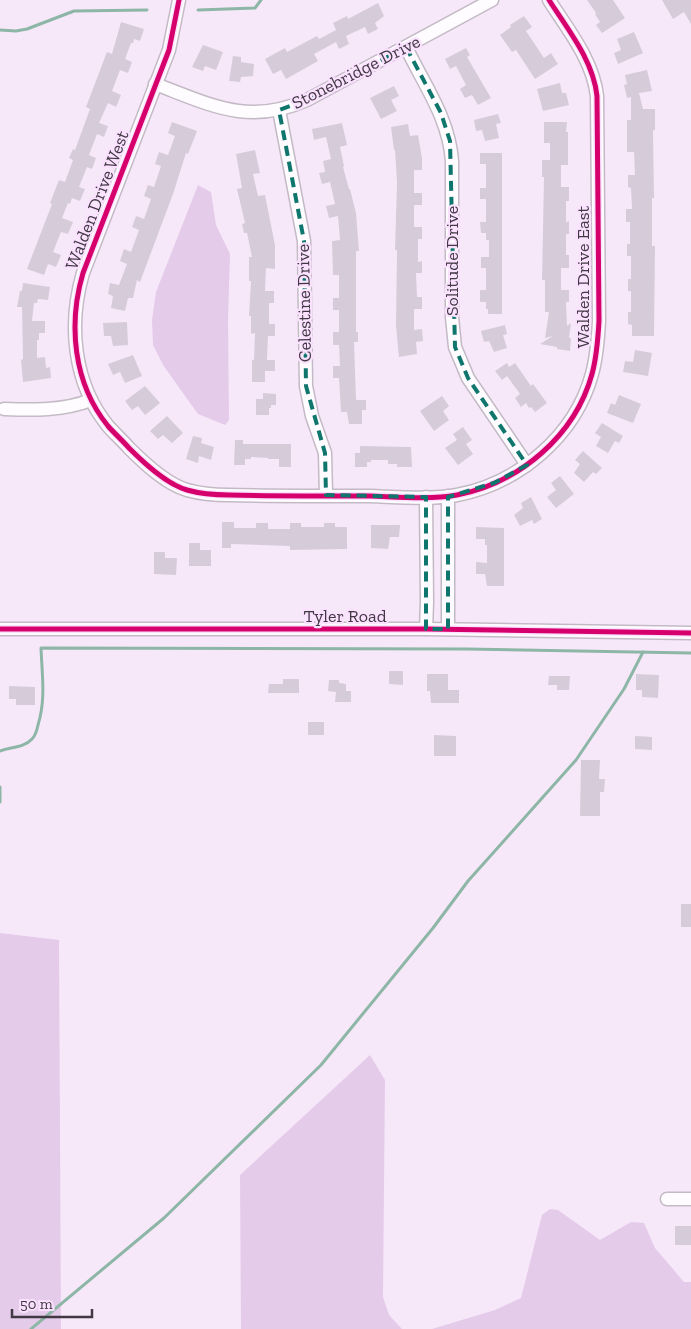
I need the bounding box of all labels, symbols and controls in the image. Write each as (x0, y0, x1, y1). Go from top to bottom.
street label: Stonebridge Drive (288, 30, 424, 114)
street label: Walden Drive West (60, 127, 134, 273)
street label: Walden Drive East (572, 205, 594, 348)
street label: Solitude Drive (441, 206, 463, 316)
street label: Celestine Drive (292, 244, 316, 362)
street label: Tyler Road (303, 605, 387, 627)
scale bar (12, 1286, 92, 1318)
text: 50 m (20, 1295, 53, 1313)

